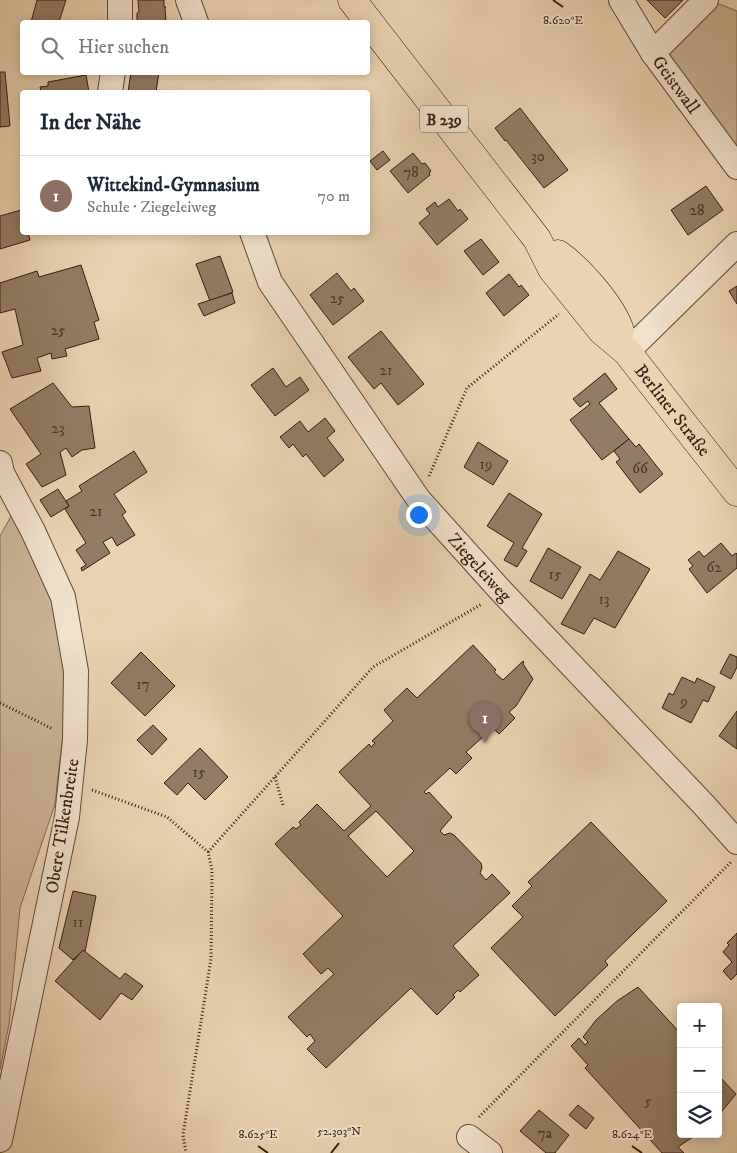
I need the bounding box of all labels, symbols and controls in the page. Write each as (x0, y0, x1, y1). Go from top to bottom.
text: 8.620°E (543, 13, 583, 28)
search box (20, 20, 370, 75)
icon: search (38, 34, 66, 62)
text: Hier suchen (78, 36, 169, 59)
street label: Geistwall (647, 52, 704, 119)
road number: B 239 (420, 106, 468, 132)
text: In der Nähe (40, 110, 141, 136)
house number: 30 (531, 147, 545, 166)
house number: 78 (403, 163, 419, 182)
text: Wittekind-Gymnasium (87, 174, 260, 197)
text: 1 (53, 186, 59, 206)
text: 70 m (318, 186, 350, 206)
text: Schule · Ziegeleiweg (87, 197, 216, 217)
house number: 28 (690, 201, 704, 220)
house number: 25 (330, 289, 345, 308)
house number: 25 (51, 321, 66, 340)
street label: Berliner Straße (629, 360, 715, 461)
house number: 21 (380, 361, 392, 380)
house number: 23 (52, 419, 64, 438)
house number: 19 (480, 455, 492, 474)
house number: 66 (632, 459, 649, 478)
house number: 21 (90, 502, 102, 521)
your location (406, 502, 432, 528)
street label: Ziegeleiweg (442, 529, 516, 607)
house number: 62 (706, 558, 722, 577)
house number: 15 (549, 565, 562, 584)
house number: 13 (598, 590, 610, 609)
house number: 17 (136, 675, 150, 694)
house number: 9 (679, 692, 688, 711)
pin: 1 (469, 702, 501, 743)
street label: Obere Tilkenbreite (41, 757, 85, 895)
house number: 15 (193, 763, 206, 782)
house number: 11 (72, 913, 84, 932)
map controls (677, 1003, 722, 1138)
button: + (677, 1003, 722, 1048)
button: − (677, 1048, 722, 1093)
house number: 5 (644, 1092, 652, 1111)
button: layers (677, 1093, 722, 1138)
text: 52.303°N (317, 1124, 361, 1139)
house number: 7a (538, 1124, 553, 1143)
text: 8.625°E (238, 1127, 278, 1142)
text: 8.624°E (612, 1127, 653, 1142)

